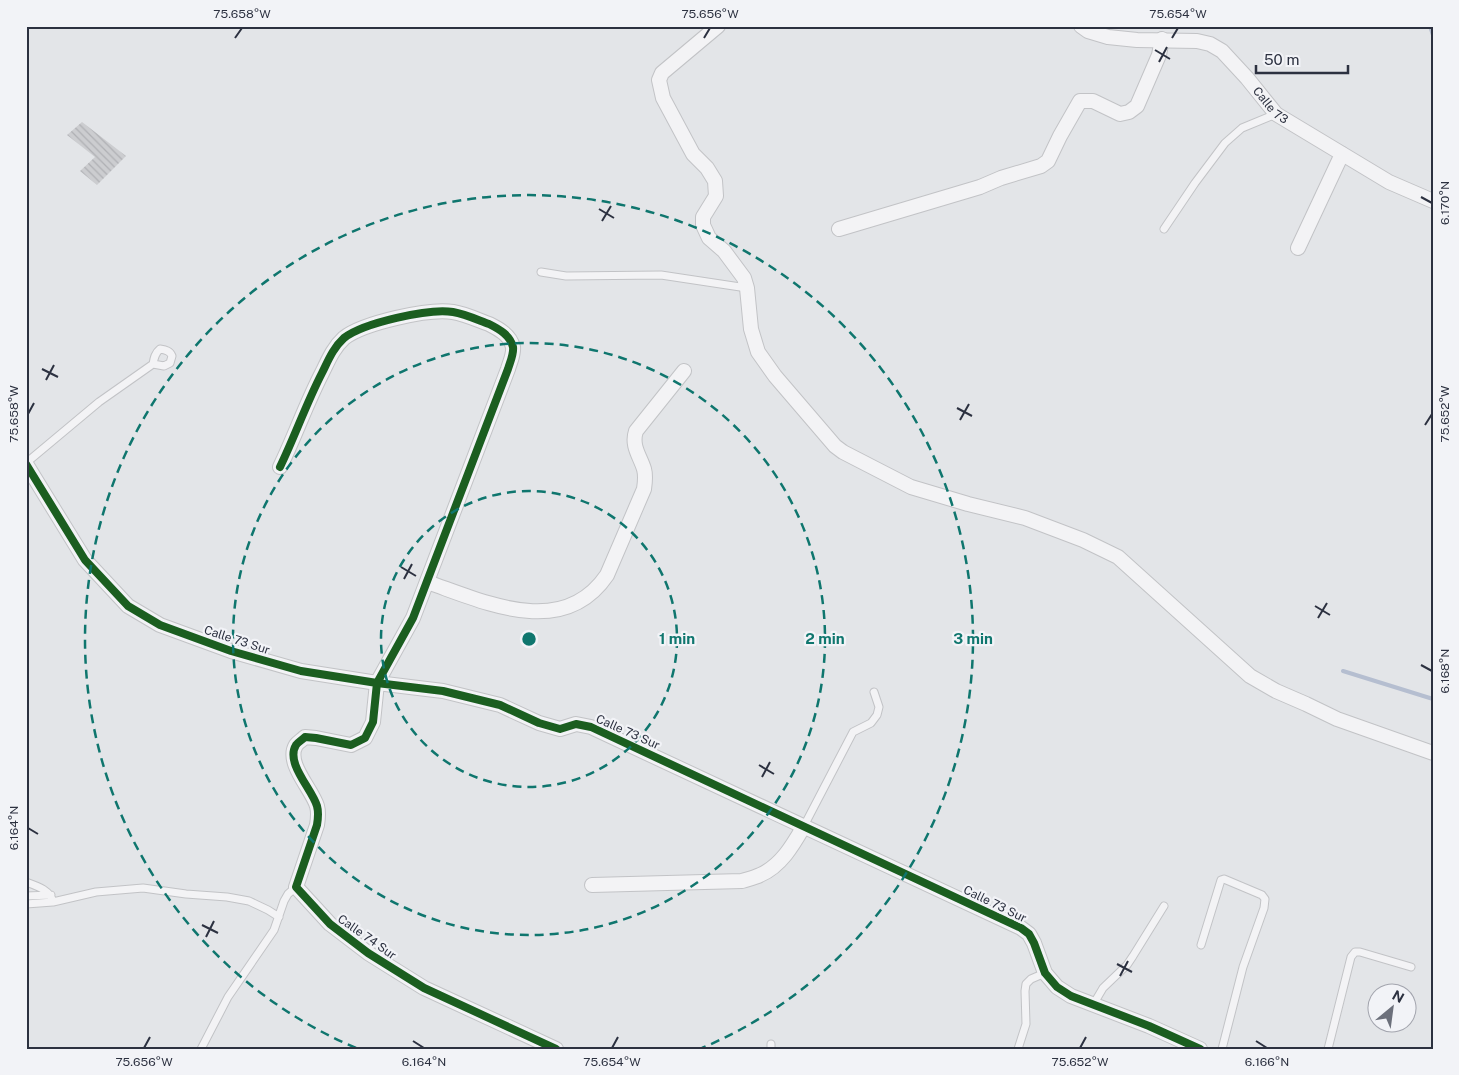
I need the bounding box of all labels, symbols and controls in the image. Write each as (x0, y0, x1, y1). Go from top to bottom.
text: 75.658°W (213, 7, 271, 21)
text: 75.656°W (681, 7, 739, 21)
text: 75.654°W (1149, 7, 1207, 21)
scale bar (1256, 42, 1349, 74)
text: 50 m (1264, 51, 1299, 68)
street label: Calle 73 (1250, 84, 1291, 127)
text: 6.170°N (1438, 181, 1452, 225)
text: 75.658°W (7, 385, 21, 443)
text: 75.652°W (1438, 385, 1452, 442)
street label: Calle 73 Sur (202, 623, 272, 657)
centre of rings (520, 630, 538, 648)
text: 1 min (659, 630, 695, 647)
text: 2 min (805, 630, 845, 647)
text: 3 min (953, 630, 993, 647)
text: 6.168°N (1438, 649, 1452, 693)
street label: Calle 73 Sur (594, 712, 662, 752)
text: 6.164°N (7, 806, 21, 850)
street label: Calle 73 Sur (961, 883, 1029, 925)
street label: Calle 74 Sur (335, 912, 399, 963)
north arrow (1366, 982, 1416, 1032)
text: N (1390, 987, 1407, 1006)
text: 75.656°W (115, 1055, 173, 1069)
text: 6.164°N (402, 1055, 446, 1069)
text: 75.654°W (583, 1055, 641, 1069)
text: 75.652°W (1052, 1055, 1109, 1069)
text: 6.166°N (1245, 1055, 1289, 1069)

